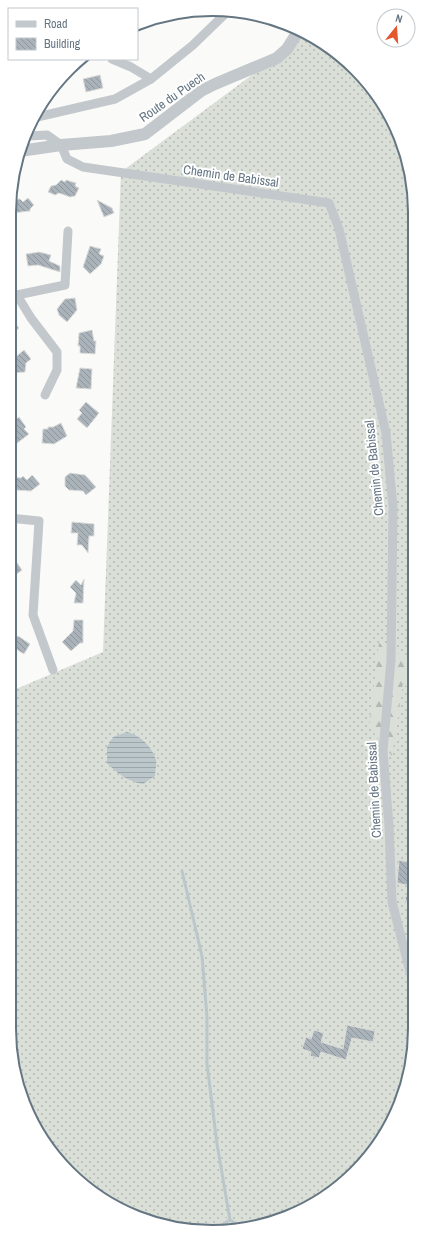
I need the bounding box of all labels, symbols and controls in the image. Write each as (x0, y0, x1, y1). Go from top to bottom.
legend (8, 8, 138, 60)
north arrow (376, 8, 416, 48)
text: N (394, 11, 404, 26)
text: Road (44, 16, 68, 32)
text: Building (44, 36, 81, 52)
street label: Route du Puech (136, 68, 208, 126)
street label: Chemin de Babissal (182, 161, 280, 191)
street label: Chemin de Babissal (361, 419, 387, 517)
street label: Chemin de Babissal (363, 742, 385, 838)

